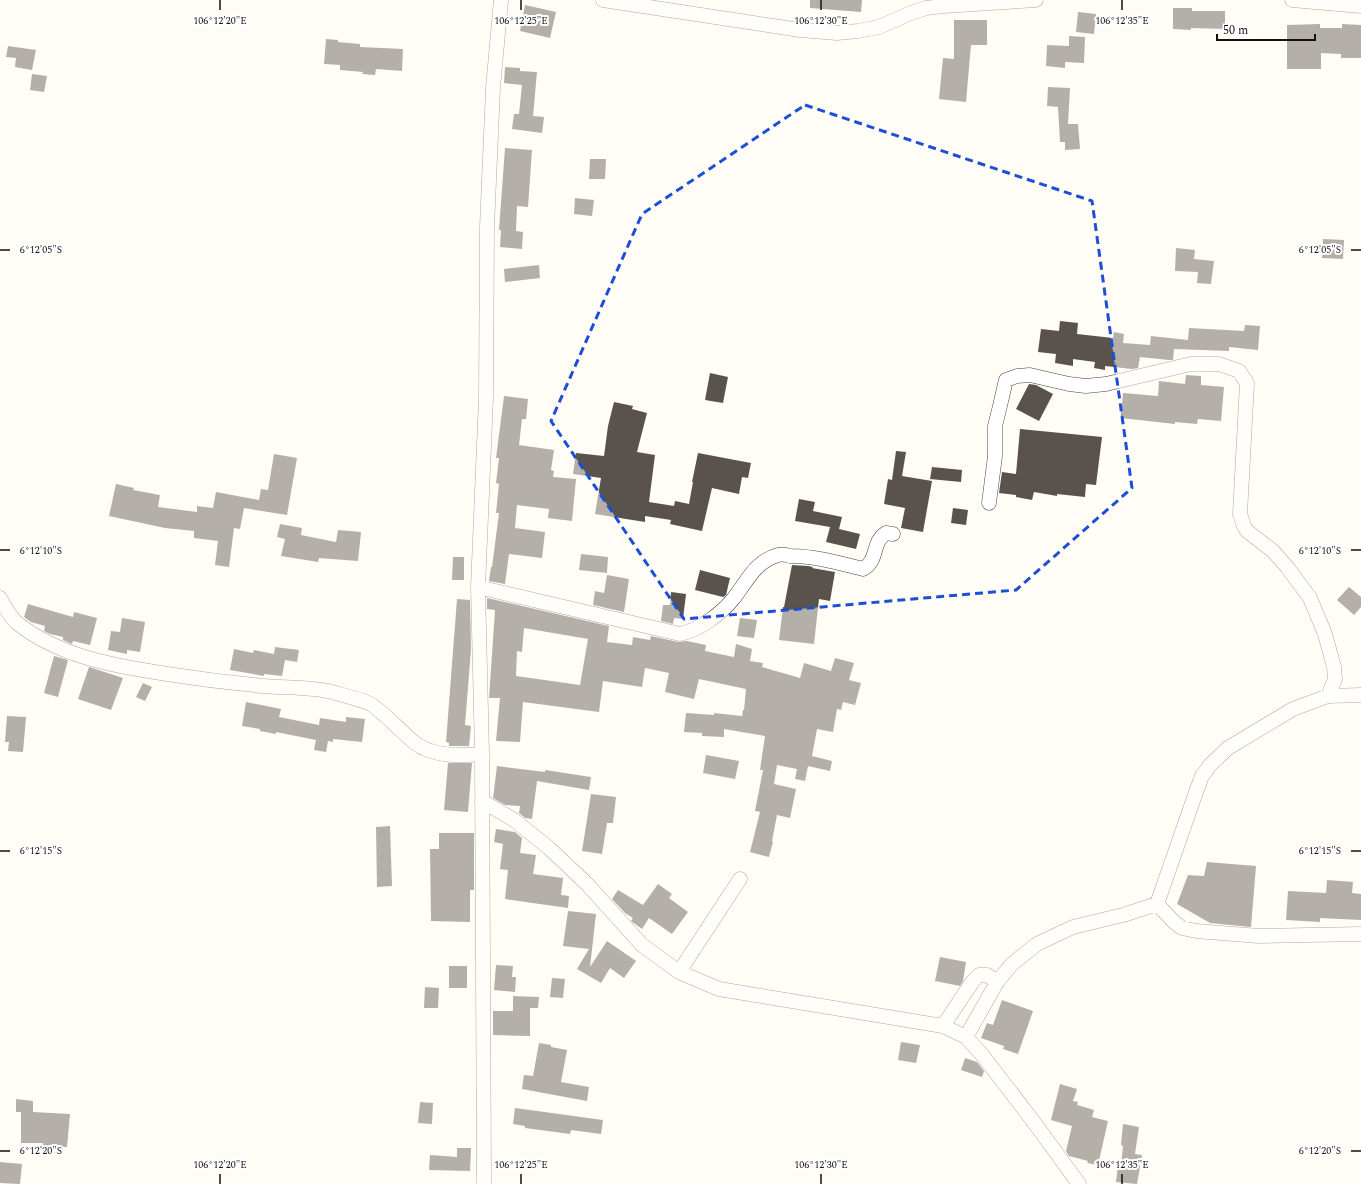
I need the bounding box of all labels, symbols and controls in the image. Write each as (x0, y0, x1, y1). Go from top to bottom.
text: 106°12'20"E (193, 13, 247, 29)
text: 106°12'25"E (494, 13, 548, 29)
text: 106°12'30"E (794, 13, 848, 29)
text: 106°12'35"E (1095, 13, 1149, 29)
scale bar (1217, 16, 1315, 42)
text: 50 m (1223, 21, 1248, 40)
text: 6°12'05"S (20, 242, 62, 258)
text: 6°12'05"S (1299, 242, 1341, 258)
text: 6°12'10"S (20, 543, 62, 559)
text: 6°12'10"S (1299, 543, 1341, 559)
text: 6°12'15"S (20, 843, 62, 859)
text: 6°12'15"S (1299, 843, 1341, 859)
text: 6°12'20"S (20, 1143, 62, 1159)
text: 6°12'20"S (1299, 1143, 1341, 1159)
text: 106°12'20"E (193, 1157, 247, 1173)
text: 106°12'25"E (494, 1157, 548, 1173)
text: 106°12'30"E (794, 1157, 848, 1173)
text: 106°12'35"E (1095, 1157, 1149, 1173)

